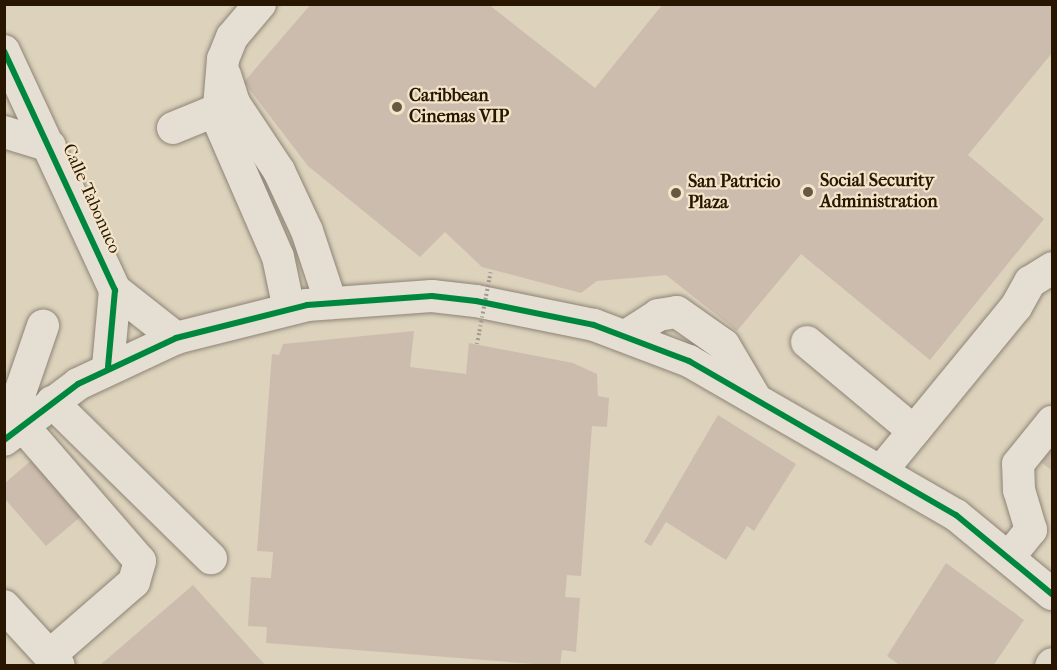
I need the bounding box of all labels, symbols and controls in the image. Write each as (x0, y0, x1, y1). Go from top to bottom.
place label: Caribbean Cinemas VIP (409, 86, 509, 128)
marker: Caribbean Cinemas VIP (390, 100, 404, 114)
street label: Calle Tabonuco (57, 141, 125, 257)
place label: Social Security Administration (820, 171, 938, 213)
place label: San Patricio Plaza (688, 172, 780, 214)
marker: Social Security Administration (801, 185, 815, 199)
marker: San Patricio Plaza (669, 186, 683, 200)

